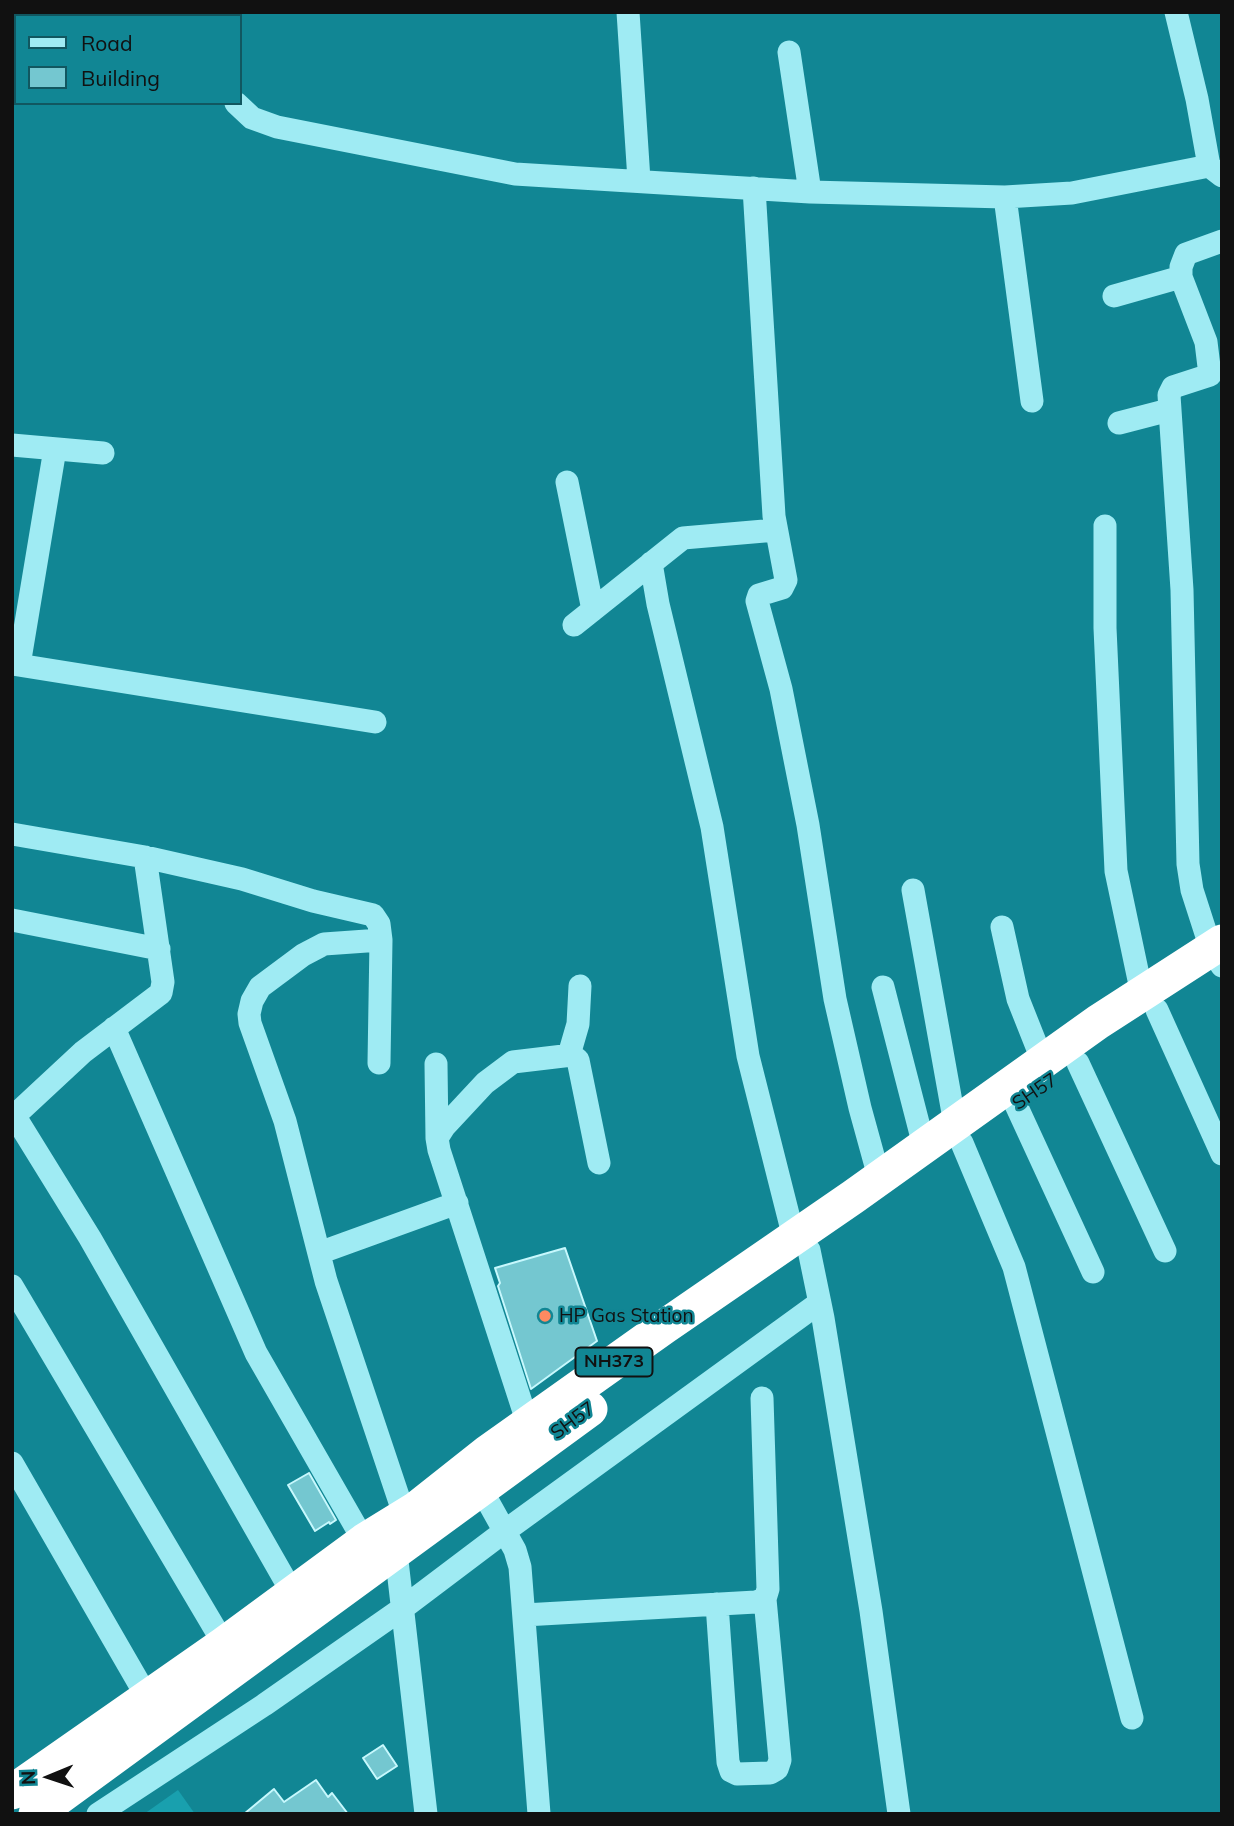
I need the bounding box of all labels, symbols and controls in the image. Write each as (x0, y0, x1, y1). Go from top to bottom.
legend (14, 14, 242, 105)
text: Road (81, 30, 132, 56)
text: Building (81, 65, 160, 91)
street label: SH57 (1008, 1069, 1062, 1115)
place label: HP Gas Station (559, 1305, 694, 1327)
marker: HP Gas Station (537, 1308, 553, 1324)
road number: NH373 (576, 1348, 652, 1377)
street label: SH57 (546, 1397, 600, 1445)
north arrow (14, 1742, 84, 1812)
text: N (16, 1770, 40, 1785)

